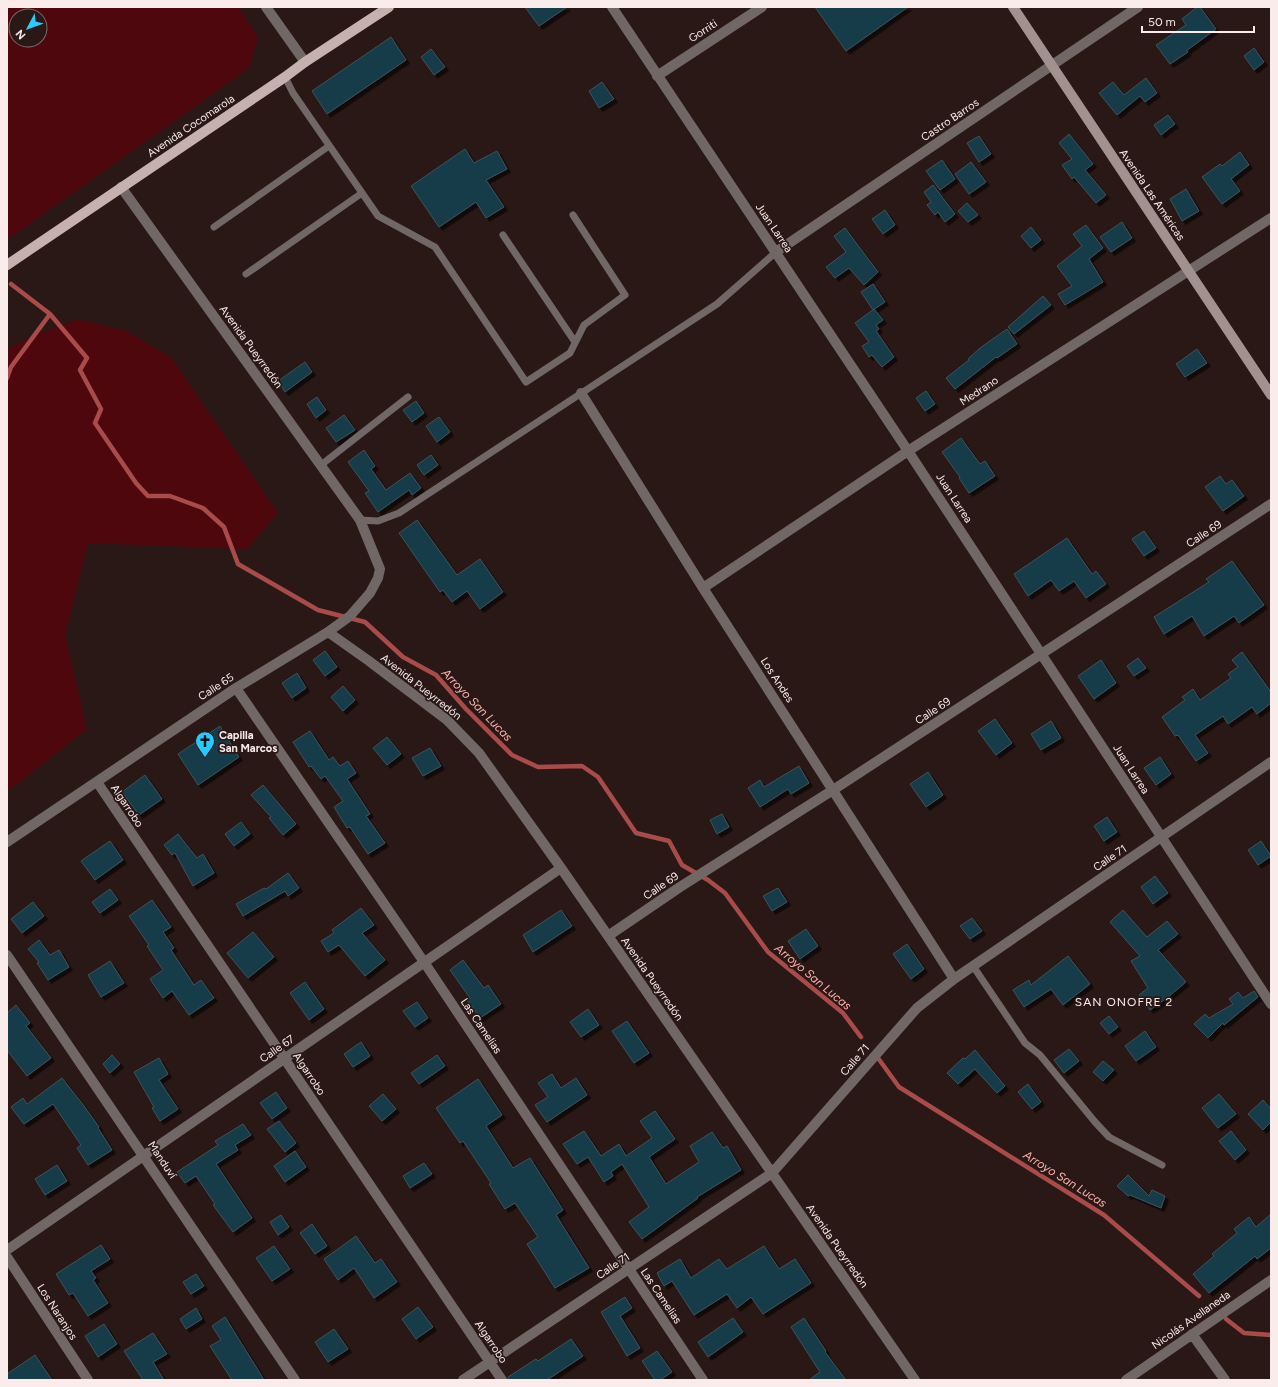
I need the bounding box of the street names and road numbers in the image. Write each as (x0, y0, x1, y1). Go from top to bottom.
street label: Gorriti (686, 17, 720, 45)
street label: Avenida Cocomarola (145, 92, 237, 160)
street label: Castro Barros (919, 96, 981, 144)
street label: Avenida Las Américas (1117, 147, 1187, 243)
street label: Juan Larrea (753, 201, 795, 255)
street label: Avenida Pueyrredón (217, 303, 285, 391)
street label: Medrano (957, 374, 1001, 408)
street label: Juan Larrea (933, 471, 975, 525)
street label: Calle 69 (1184, 518, 1224, 550)
street label: Avenida Pueyrredón (378, 651, 464, 723)
street label: Los Andes (758, 655, 796, 705)
street label: Calle 65 (196, 671, 236, 703)
street label: Calle 69 (913, 695, 953, 727)
street label: Juan Larrea (1110, 742, 1152, 796)
street label: Algarrobo (108, 782, 146, 830)
street label: Calle 71 (1091, 842, 1129, 874)
street label: Calle 69 (641, 870, 681, 902)
street label: Avenida Pueyrredón (618, 935, 686, 1023)
street label: Las Camelias (458, 996, 504, 1056)
street label: Calle 67 (257, 1032, 297, 1066)
street label: Calle 71 (838, 1042, 872, 1078)
street label: Algarrobo (290, 1050, 328, 1098)
street label: Manduví (145, 1139, 179, 1181)
street label: Avenida Pueyrredón (803, 1202, 871, 1290)
street label: Calle 71 (594, 1250, 632, 1282)
street label: Las Camelias (638, 1266, 684, 1326)
street label: Los Naranjos (34, 1282, 80, 1342)
street label: Nicolás Avellaneda (1149, 1288, 1233, 1352)
street label: Algarrobo (472, 1318, 510, 1366)

